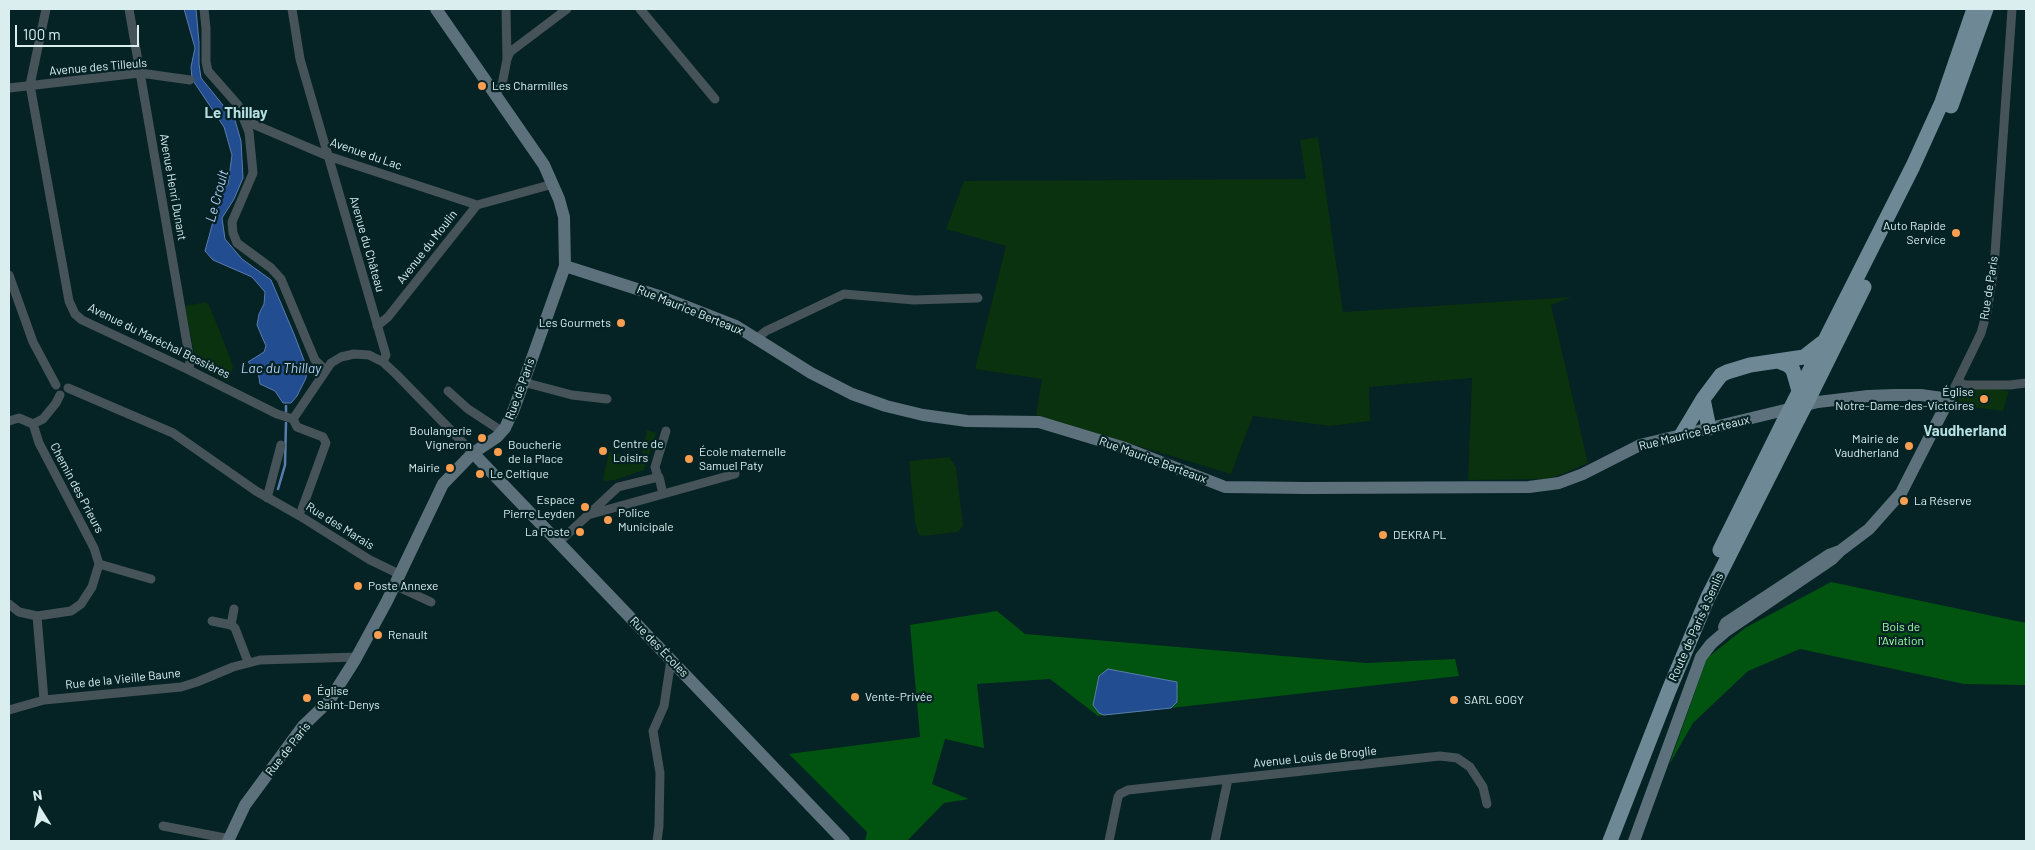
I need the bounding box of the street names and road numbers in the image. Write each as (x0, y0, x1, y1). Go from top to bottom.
street label: Avenue des Tilleuls (48, 56, 148, 78)
street label: Avenue Henri Dunant (157, 132, 189, 242)
street label: Avenue du Lac (328, 135, 404, 173)
street label: Avenue du Château (346, 194, 388, 294)
street label: Avenue du Moulin (394, 207, 460, 287)
street label: Rue de Paris (1977, 255, 2001, 321)
street label: Rue Maurice Berteaux (635, 282, 745, 338)
street label: Avenue du Maréchal Bessières (86, 300, 232, 382)
street label: Rue de Paris (502, 356, 538, 422)
street label: Rue Maurice Berteaux (1637, 412, 1751, 454)
street label: Rue Maurice Berteaux (1097, 434, 1209, 486)
street label: Chemin des Prieurs (47, 440, 107, 536)
street label: Rue des Marais (303, 499, 377, 553)
street label: Route de Paris à Senlis (1666, 570, 1726, 684)
street label: Rue des Écoles (627, 614, 691, 680)
street label: Rue de la Vieille Baune (65, 666, 181, 692)
street label: Rue de Paris (263, 719, 313, 779)
street label: Avenue Louis de Broglie (1253, 743, 1377, 771)

